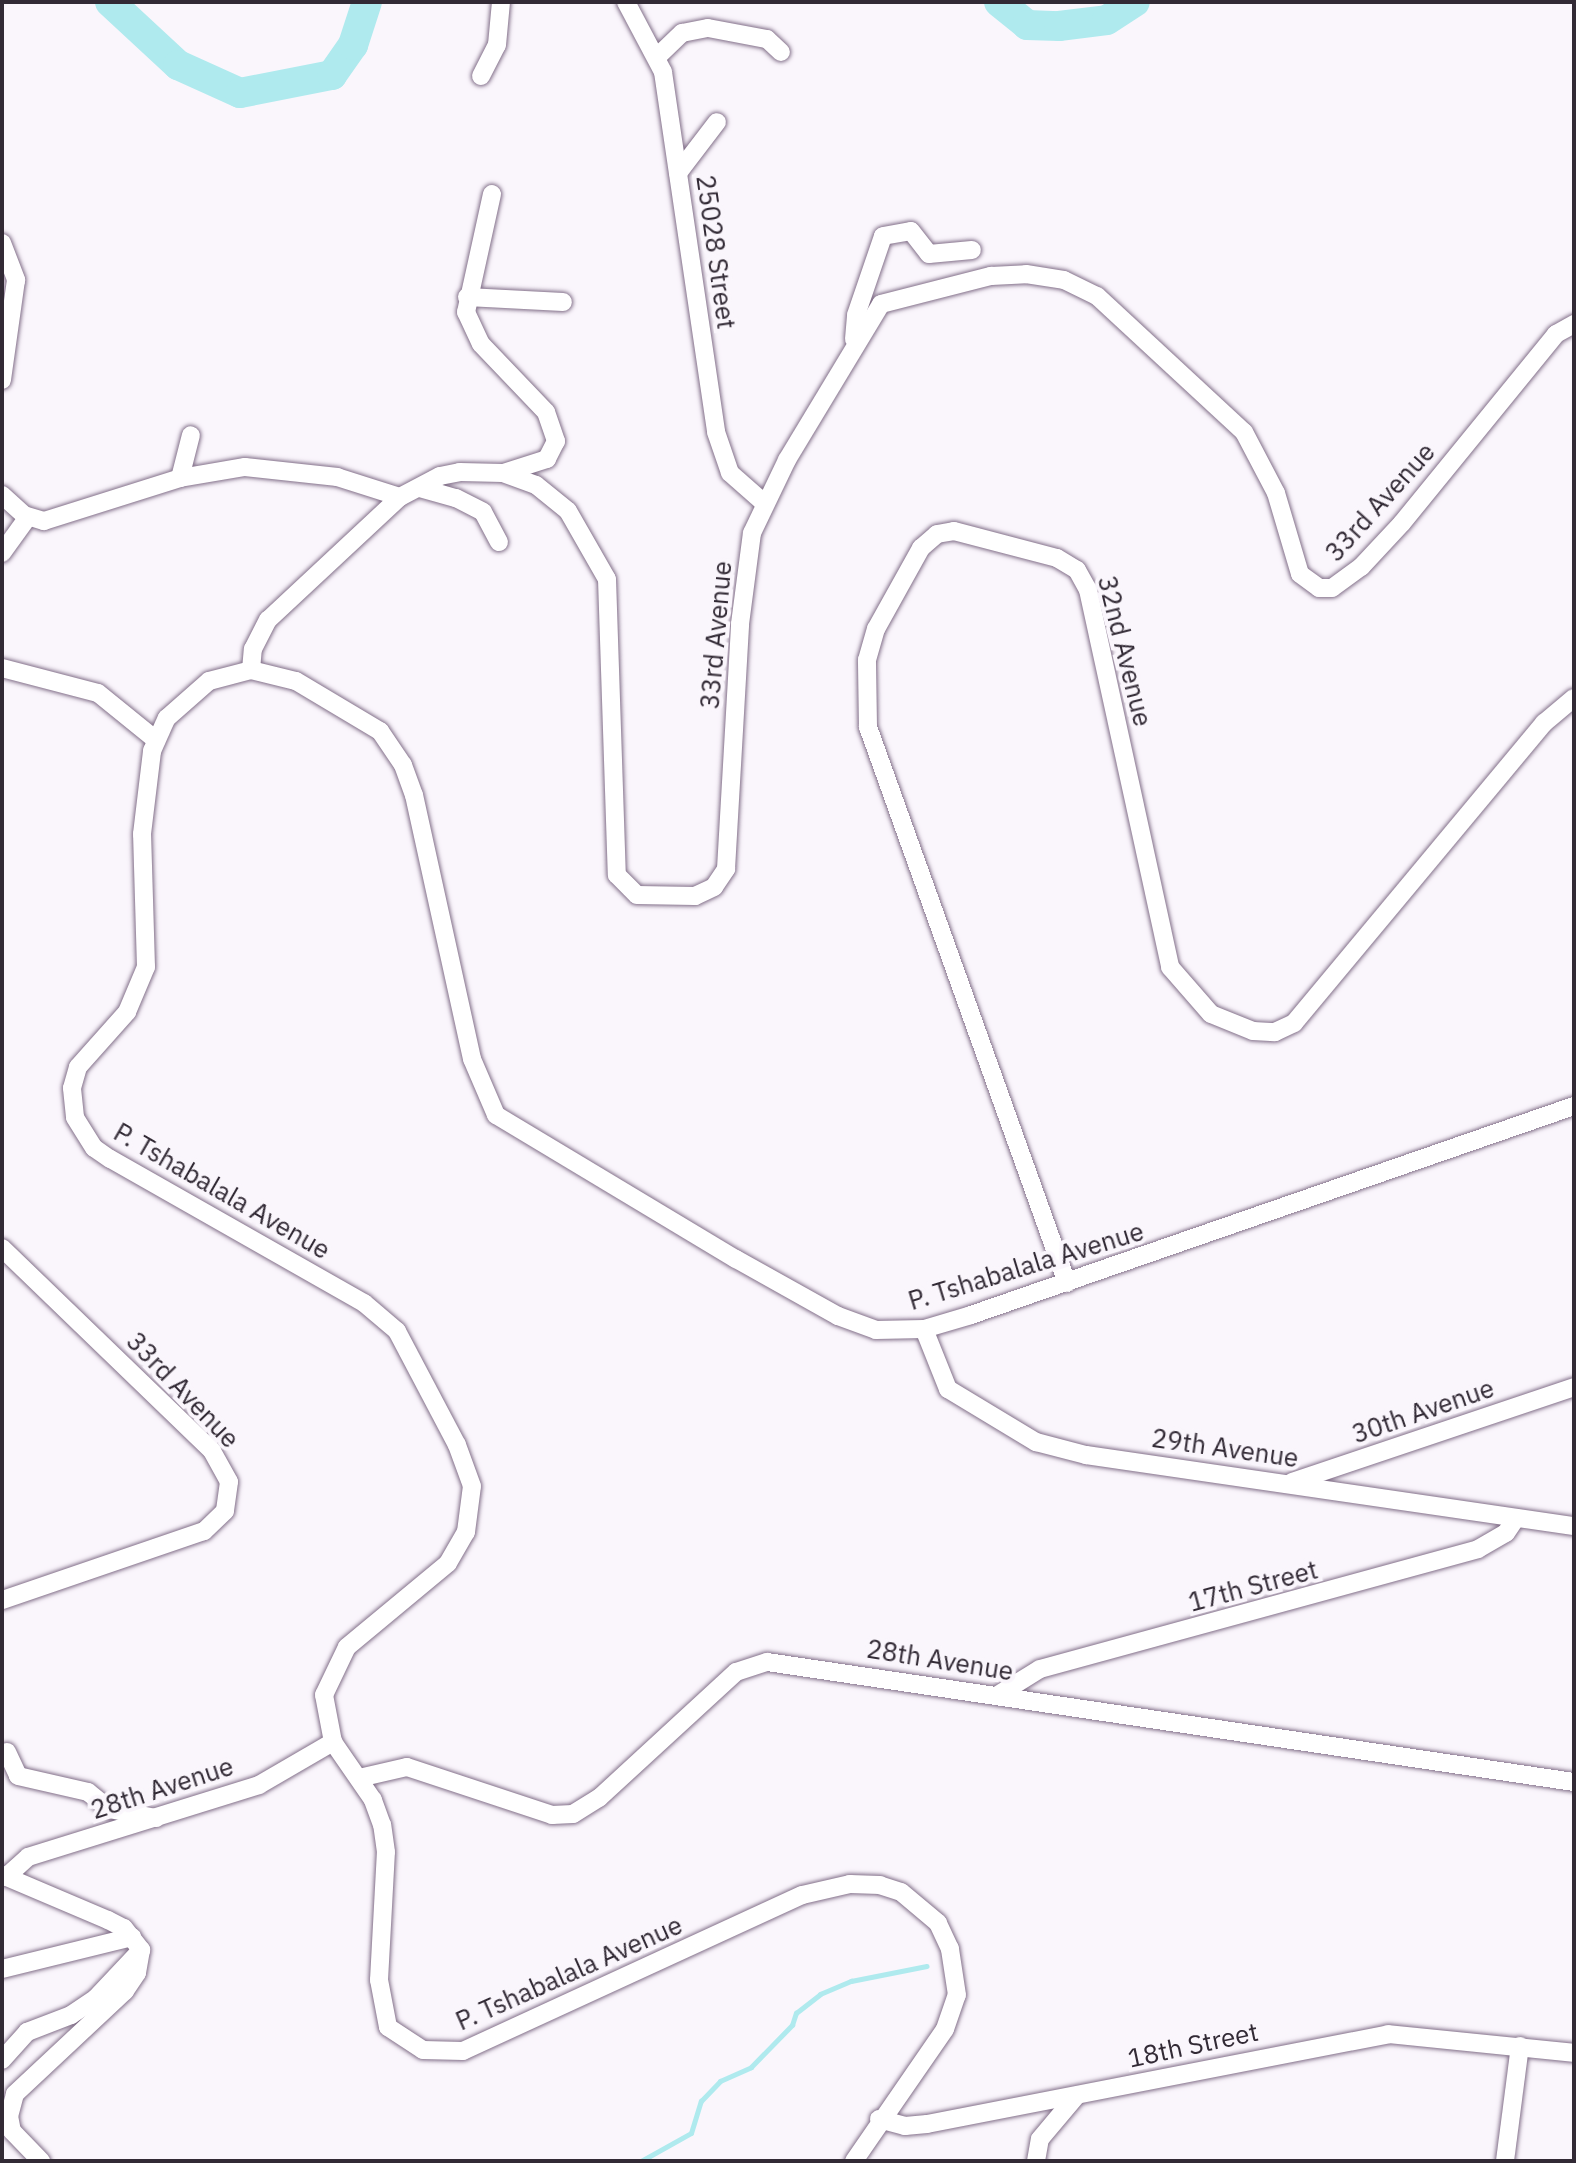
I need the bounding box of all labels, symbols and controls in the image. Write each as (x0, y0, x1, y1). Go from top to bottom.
street label: 25028 Street (690, 173, 742, 331)
street label: 33rd Avenue (1319, 436, 1441, 568)
street label: 33rd Avenue (694, 560, 738, 710)
street label: 32nd Avenue (1091, 573, 1159, 729)
street label: P. Tshabalala Avenue (108, 1116, 336, 1266)
street label: P. Tshabalala Avenue (905, 1215, 1147, 1317)
street label: 33rd Avenue (120, 1326, 246, 1454)
street label: 30th Avenue (1348, 1372, 1498, 1450)
street label: 29th Avenue (1150, 1422, 1300, 1474)
street label: 17th Street (1185, 1554, 1321, 1618)
street label: 28th Avenue (864, 1633, 1016, 1687)
street label: 28th Avenue (87, 1750, 237, 1826)
street label: P. Tshabalala Avenue (451, 1909, 687, 2037)
street label: 18th Street (1125, 2016, 1261, 2074)

